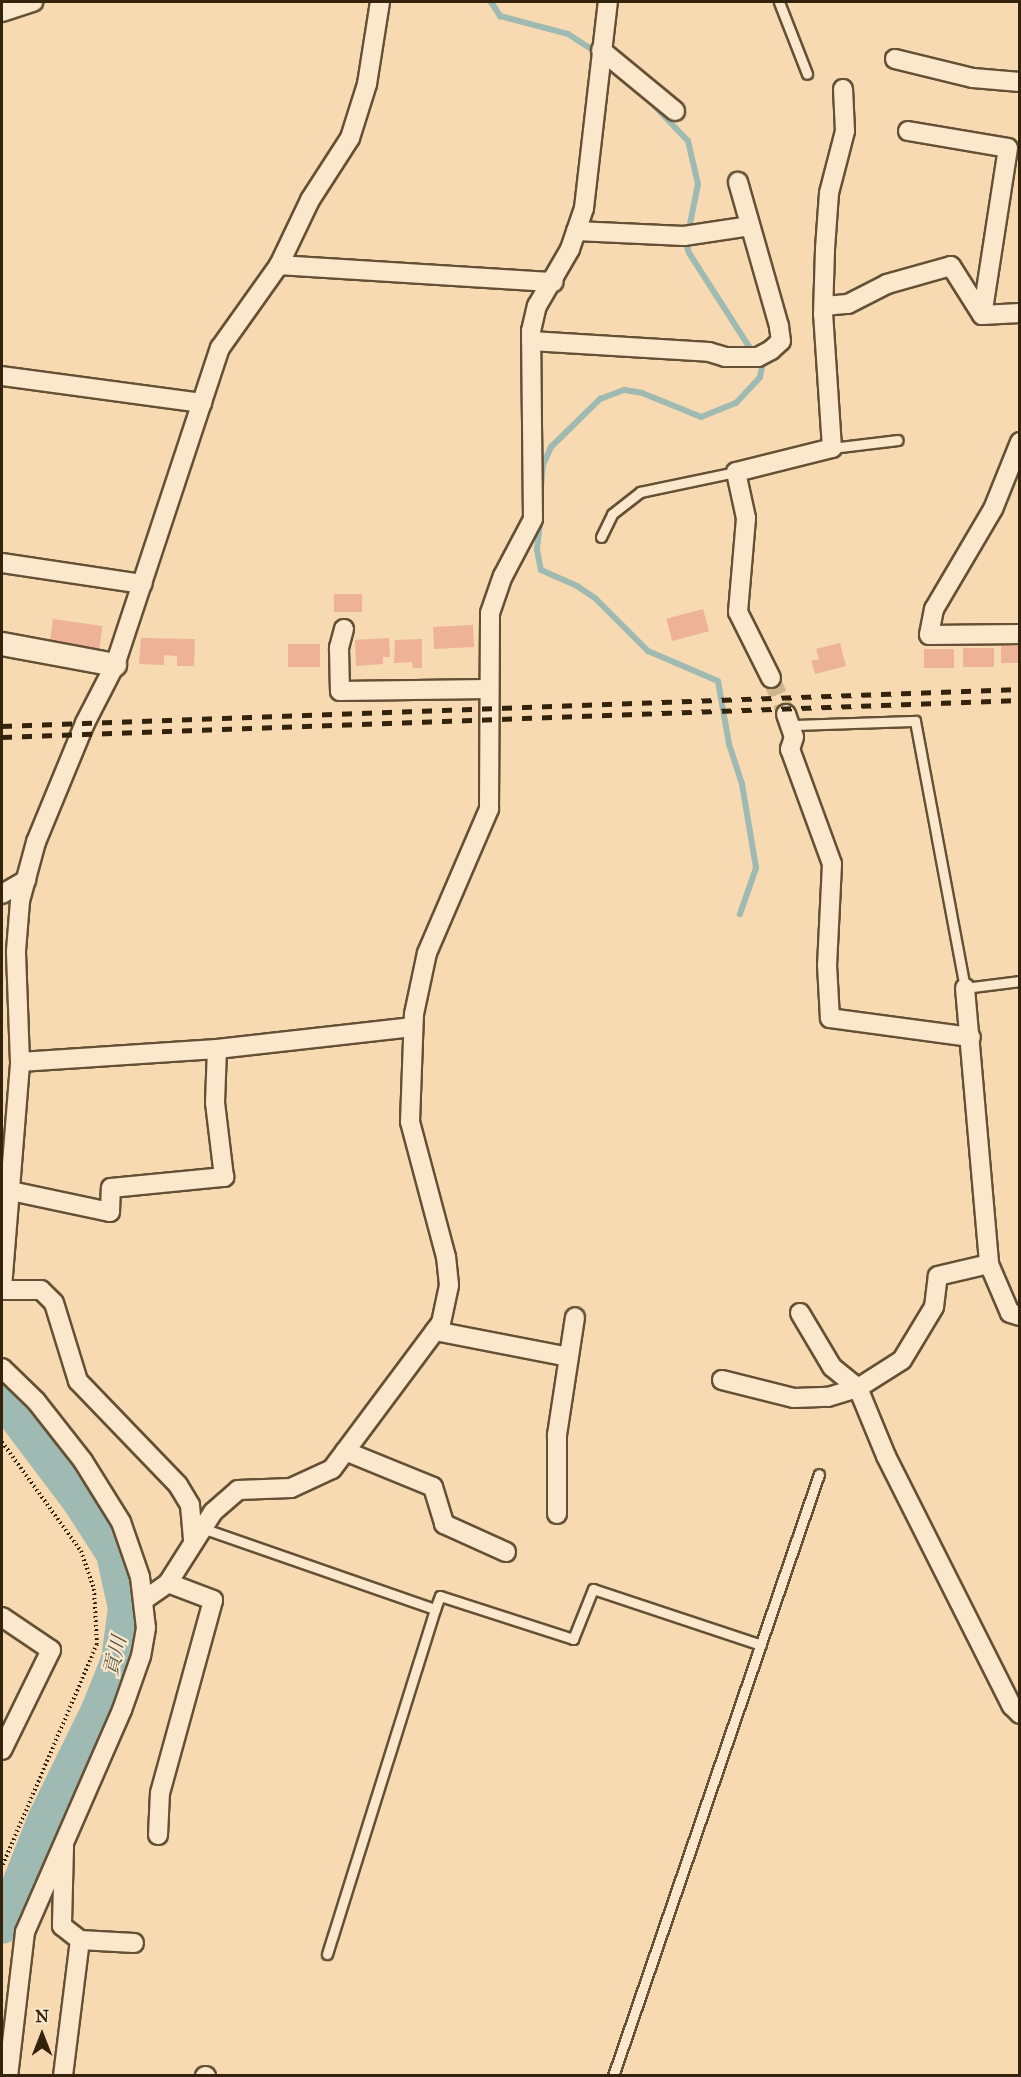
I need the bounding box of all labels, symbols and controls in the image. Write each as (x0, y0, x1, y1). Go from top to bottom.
water label: 貢川 (99, 1634, 131, 1678)
north arrow (12, 2005, 72, 2065)
text: N (35, 2007, 49, 2026)

